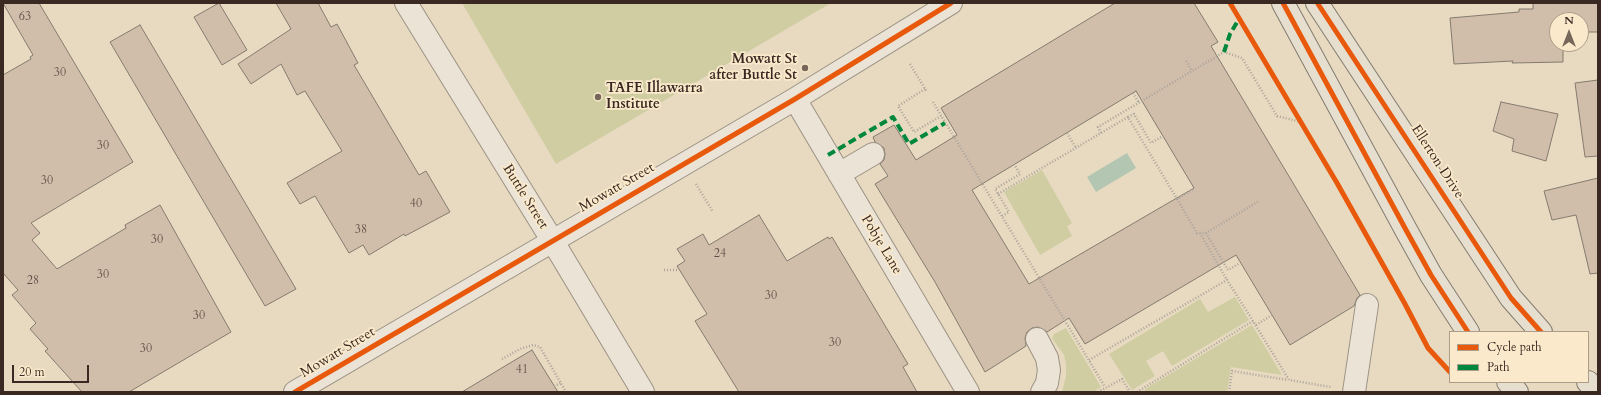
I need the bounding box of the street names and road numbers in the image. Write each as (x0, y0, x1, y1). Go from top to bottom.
street label: Ellerton Drive (1407, 122, 1467, 202)
street label: Mowatt Street (576, 160, 658, 216)
street label: Buttle Street (498, 161, 552, 233)
street label: Pobje Lane (857, 212, 905, 278)
street label: Mowatt Street (298, 324, 378, 382)

